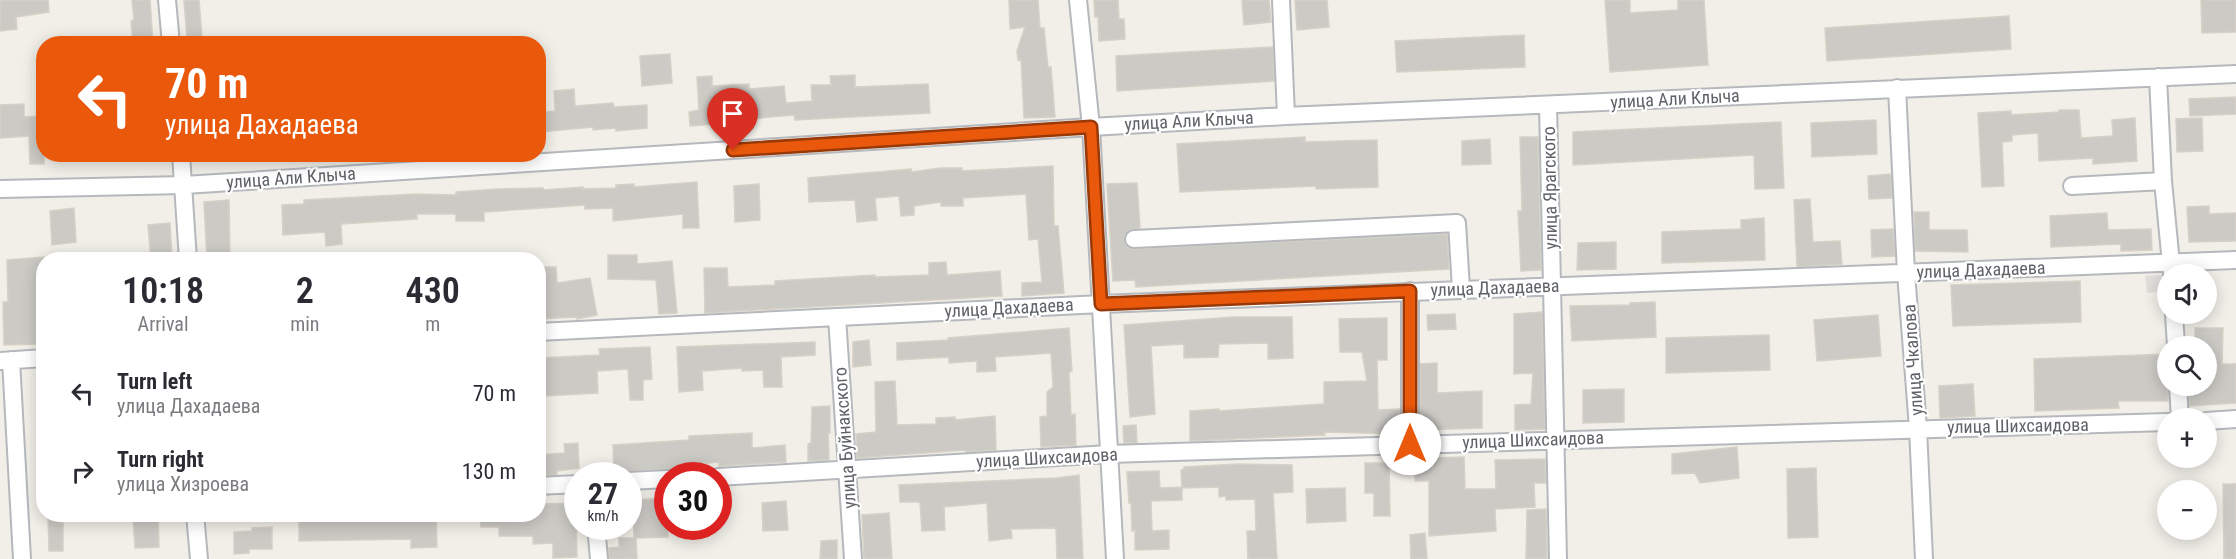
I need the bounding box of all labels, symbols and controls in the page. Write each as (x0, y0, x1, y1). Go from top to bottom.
text: 70 m (165, 59, 248, 108)
icon: left (66, 60, 144, 138)
street label: улица Али Клыча (1610, 85, 1740, 112)
pin (707, 88, 758, 150)
icon: arrive (716, 97, 749, 130)
street label: улица Али Клыча (1124, 107, 1254, 134)
text: улица Дахадаева (165, 109, 359, 141)
street label: улица Ярагского (1538, 126, 1561, 250)
street label: улица Али Клыча (226, 163, 356, 192)
street label: улица Дахадаева (1916, 257, 2046, 282)
map controls (2157, 264, 2217, 540)
button: sound (2157, 264, 2217, 324)
text: 10:18 (122, 270, 204, 312)
text: 2 (296, 270, 314, 312)
text: 430 (406, 270, 460, 312)
street label: улица Дахадаева (1430, 275, 1560, 300)
street label: улица Дахадаева (944, 294, 1074, 321)
street label: улица Чкалова (1898, 304, 1927, 416)
text: Arrival (138, 312, 189, 336)
text: min (290, 312, 319, 336)
text: m (425, 312, 440, 336)
button: search (2157, 336, 2217, 396)
street label: улица Буйнакского (829, 367, 860, 510)
text: Turn left (117, 369, 192, 394)
icon: left (66, 377, 99, 410)
text: 70 m (473, 381, 516, 406)
text: улица Дахадаева (117, 394, 260, 418)
button: + (2157, 408, 2217, 468)
position arrow (1378, 412, 1442, 476)
street label: улица Шихсаидова (1947, 414, 2089, 437)
street label: улица Шихсаидова (1462, 427, 1604, 452)
street label: улица Шихсаидова (976, 443, 1118, 472)
text: Turn right (117, 447, 204, 472)
icon: right (66, 455, 99, 488)
text: 130 m (462, 459, 516, 484)
speed limit sign: 30 (654, 462, 732, 540)
text: улица Хизроева (117, 472, 249, 496)
text: 27 (588, 476, 618, 511)
button: − (2157, 480, 2217, 540)
text: km/h (588, 507, 618, 525)

